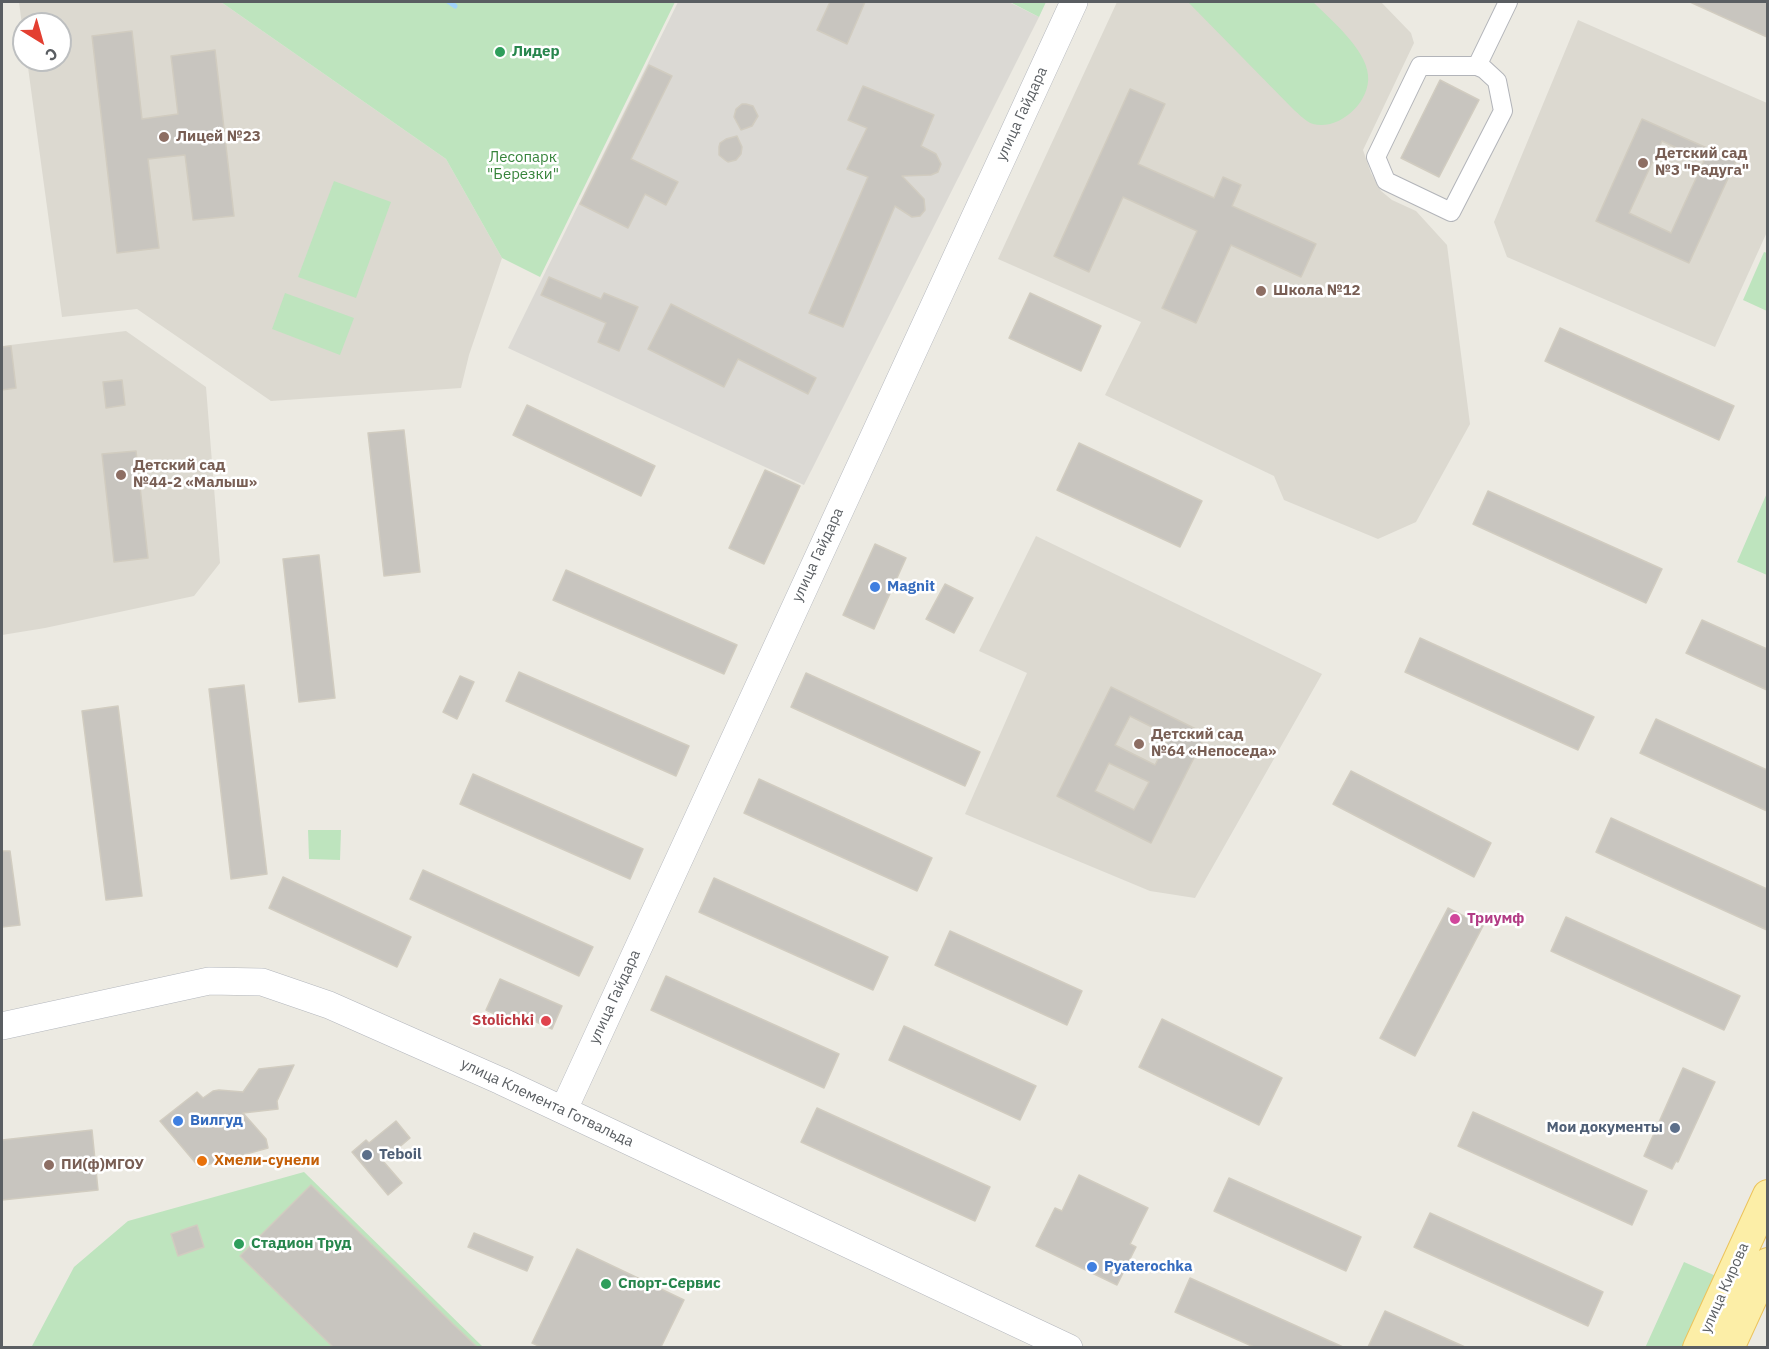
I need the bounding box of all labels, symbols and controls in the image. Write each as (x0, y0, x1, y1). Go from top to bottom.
north arrow (12, 12, 72, 72)
place label: Лидер (512, 43, 560, 61)
text: С (41, 44, 62, 66)
marker: Лидер (493, 45, 507, 59)
street label: улица Гайдара (992, 64, 1052, 164)
place label: Лицей №23 (176, 128, 261, 146)
marker: Лицей №23 (157, 130, 171, 144)
place label: Детский сад №3 "Радуга" (1655, 145, 1749, 180)
park label: Лесопарк "Березки" (487, 149, 559, 184)
marker: Детский сад №3 "Радуга" (1636, 156, 1650, 170)
place label: Школа №12 (1273, 282, 1361, 300)
marker: Школа №12 (1254, 284, 1268, 298)
place label: Детский сад №44-2 «Малыш» (133, 457, 257, 492)
marker: Детский сад №44-2 «Малыш» (114, 468, 128, 482)
street label: улица Гайдара (788, 505, 848, 605)
place label: Magnit (887, 578, 935, 596)
marker: Magnit (868, 580, 882, 594)
place label: Детский сад №64 «Непоседа» (1151, 726, 1276, 761)
marker: Детский сад №64 «Непоседа» (1132, 737, 1146, 751)
place label: Триумф (1467, 910, 1524, 928)
marker: Триумф (1448, 912, 1462, 926)
street label: улица Гайдара (585, 947, 645, 1047)
place label: Stolichki (472, 1012, 534, 1030)
marker: Stolichki (539, 1014, 553, 1028)
street label: улица Клемента Готвальда (458, 1055, 636, 1151)
place label: Вилгуд (190, 1112, 243, 1130)
marker: Вилгуд (171, 1114, 185, 1128)
place label: Мои документы (1546, 1119, 1663, 1137)
marker: Мои документы (1668, 1121, 1682, 1135)
place label: Teboil (379, 1146, 422, 1164)
marker: Teboil (360, 1148, 374, 1162)
place label: Хмели-сунели (214, 1152, 320, 1170)
marker: Хмели-сунели (195, 1154, 209, 1168)
place label: ПИ(ф)МГОУ (61, 1156, 144, 1174)
marker: ПИ(ф)МГОУ (42, 1158, 56, 1172)
place label: Стадион Труд (251, 1235, 351, 1253)
marker: Стадион Труд (232, 1237, 246, 1251)
street label: улица Кирова (1697, 1240, 1753, 1336)
place label: Pyaterochka (1104, 1258, 1193, 1276)
marker: Pyaterochka (1085, 1260, 1099, 1274)
place label: Спорт-Сервис (618, 1275, 721, 1293)
marker: Спорт-Сервис (599, 1277, 613, 1291)

